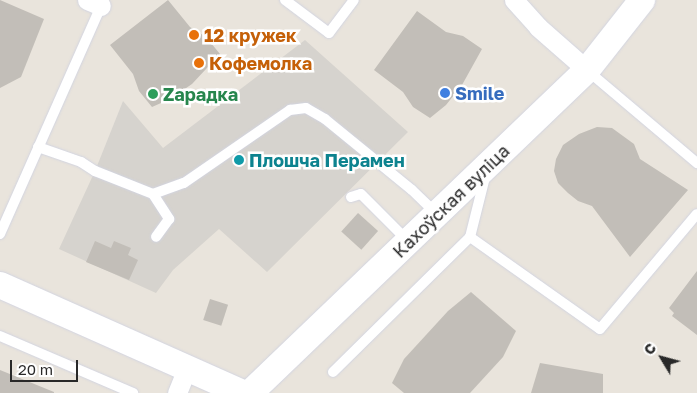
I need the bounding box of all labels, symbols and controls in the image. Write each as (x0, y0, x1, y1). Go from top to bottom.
place label: 12 кружек (204, 24, 296, 46)
marker: 12 кружек (188, 29, 200, 41)
place label: Кофемолка (209, 52, 312, 74)
marker: Кофемолка (193, 57, 205, 69)
place label: Smile (455, 82, 504, 104)
place label: Zарадка (163, 83, 238, 105)
marker: Smile (439, 87, 451, 99)
marker: Zарадка (147, 88, 159, 100)
street label: Кахоўская вуліца (388, 140, 514, 262)
place label: Плошча Перамен (249, 149, 405, 171)
marker: Плошча Перамен (233, 154, 245, 166)
north arrow (637, 333, 687, 383)
text: С (640, 340, 659, 358)
scale bar (12, 350, 80, 382)
text: 20 m (18, 360, 53, 378)

